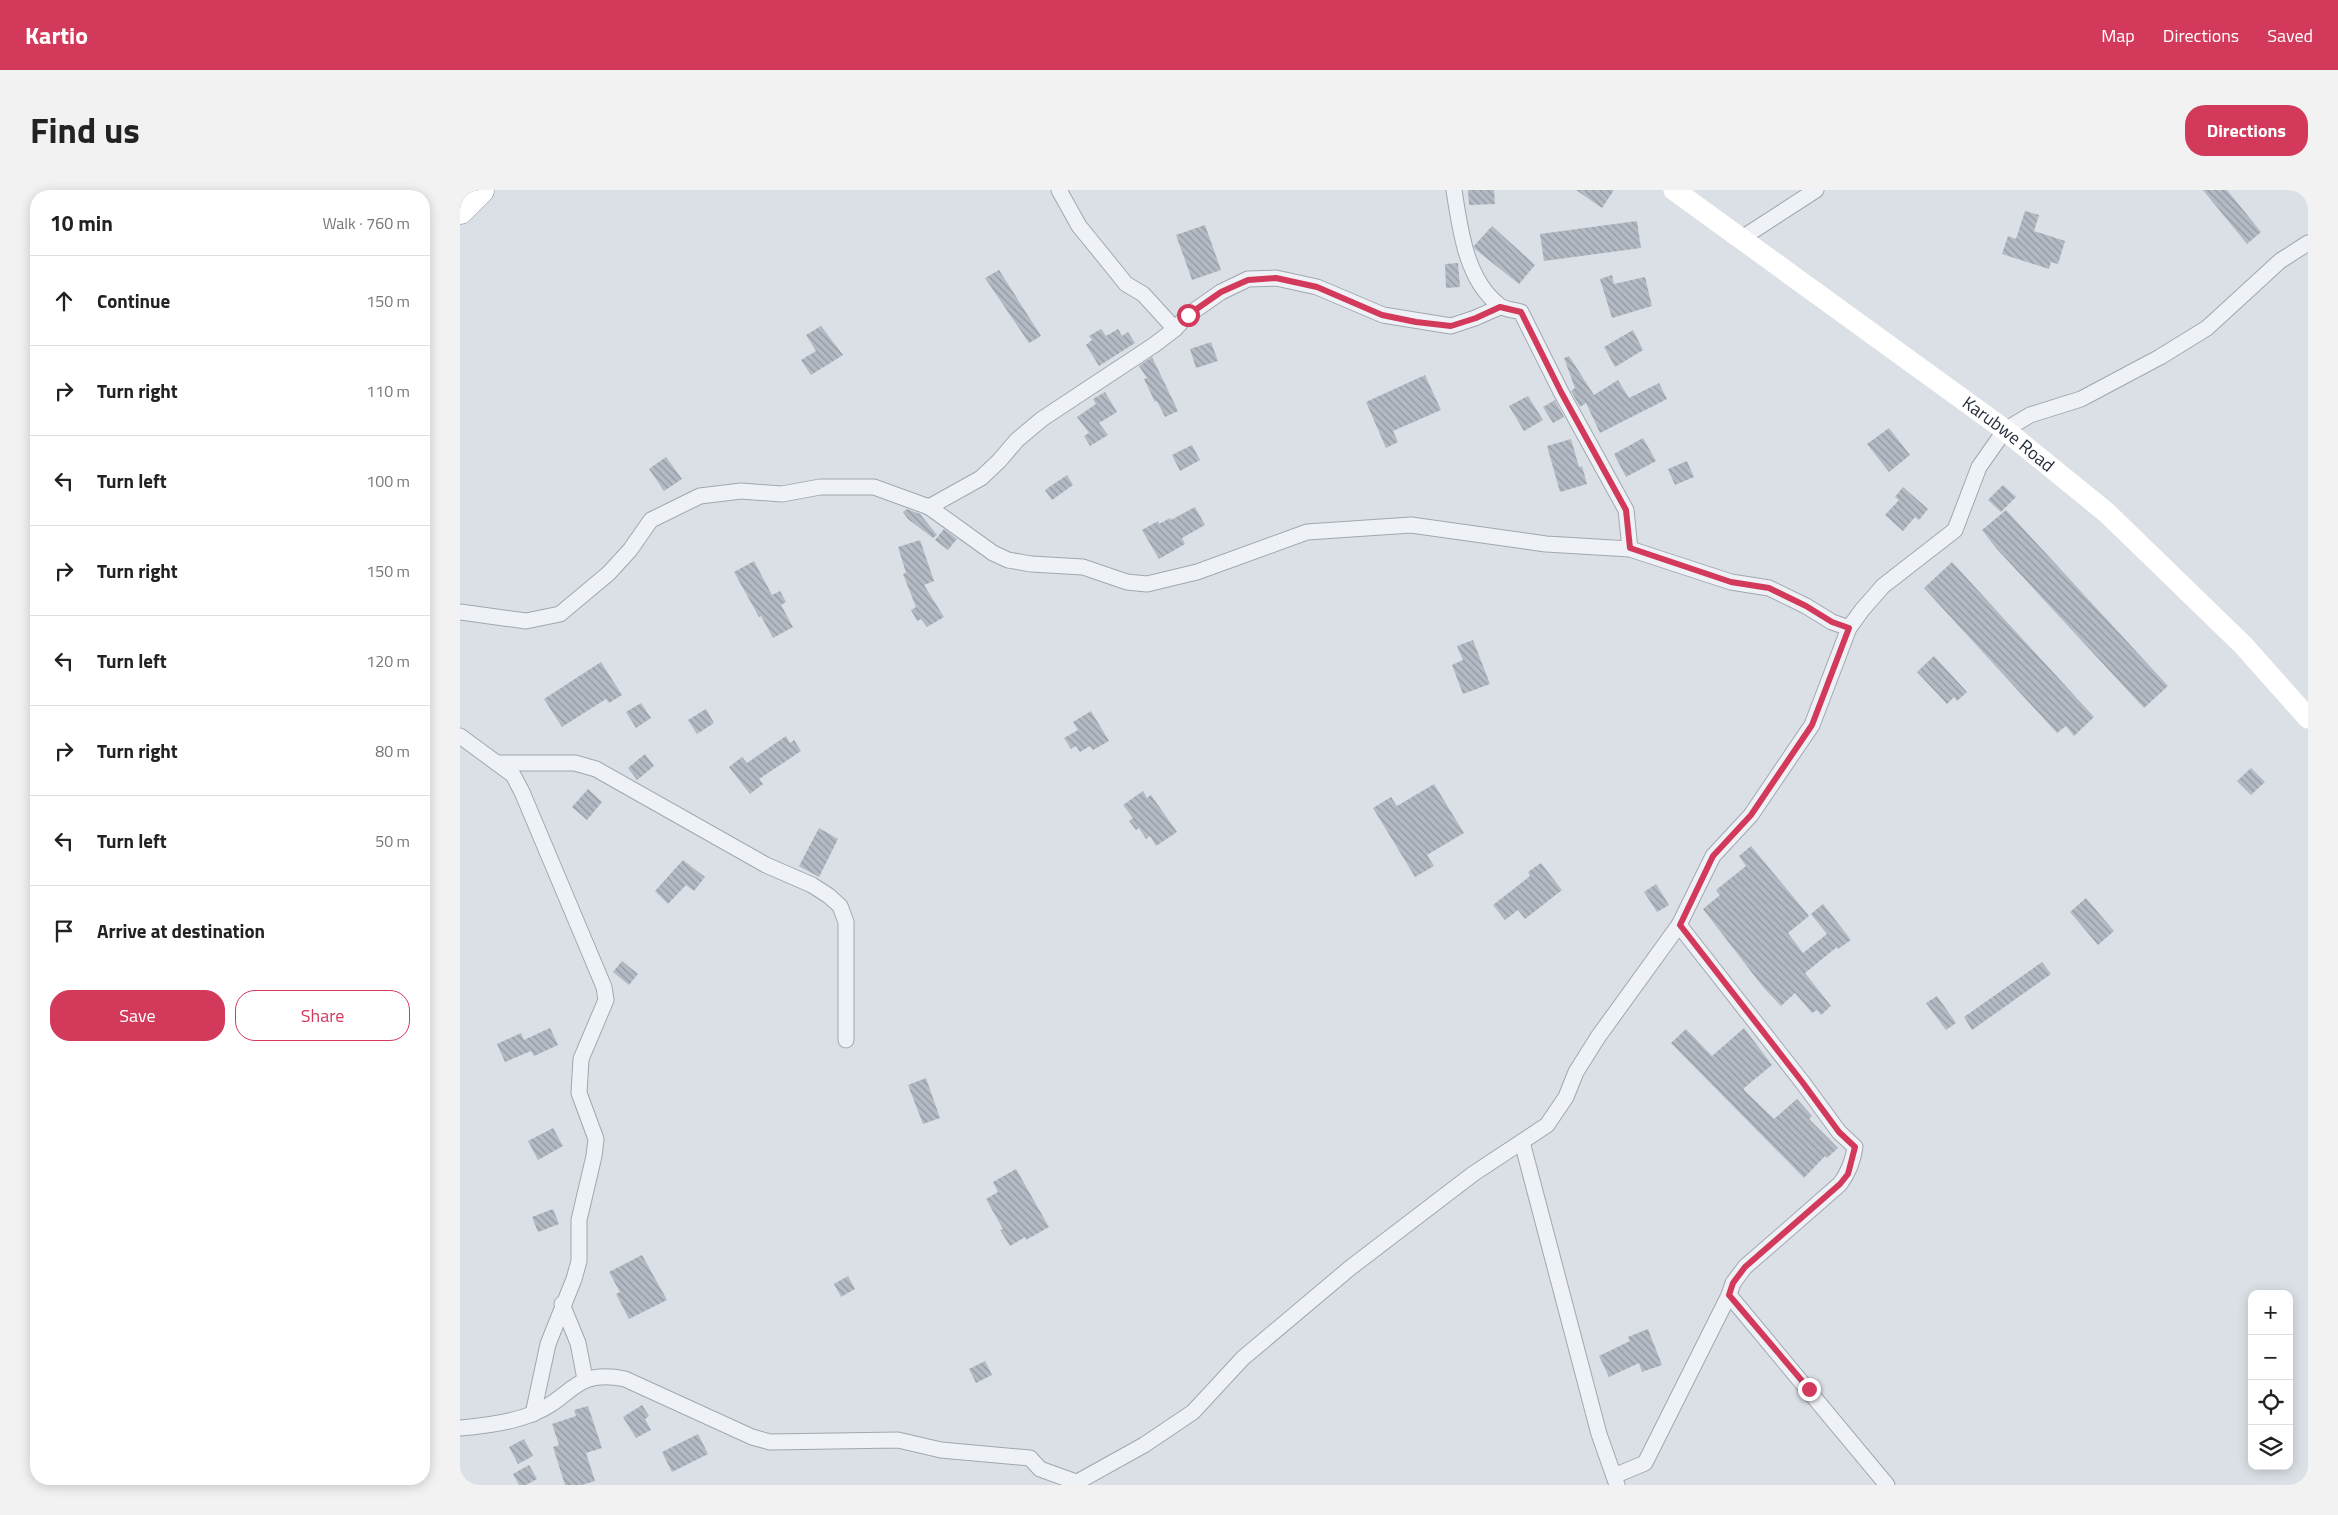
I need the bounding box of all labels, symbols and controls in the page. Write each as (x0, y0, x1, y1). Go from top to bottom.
text: Kartio (25, 17, 88, 53)
text: Map (2101, 22, 2135, 49)
text: Directions (2163, 22, 2239, 49)
text: Saved (2267, 22, 2313, 49)
text: Find us (30, 103, 140, 157)
button: Directions (2185, 105, 2308, 156)
text: 10 min (50, 207, 113, 239)
text: Walk · 760 m (322, 211, 410, 235)
text: Continue (97, 286, 170, 315)
icon: ahead (50, 287, 78, 315)
text: 150 m (366, 289, 410, 313)
route start (1177, 304, 1200, 327)
text: Turn right (97, 376, 178, 405)
icon: right (50, 377, 78, 405)
text: 110 m (366, 379, 410, 403)
street label: Karubwe Road (1957, 389, 2061, 478)
text: Turn left (97, 466, 167, 495)
icon: left (50, 467, 78, 495)
text: 100 m (366, 469, 410, 493)
text: Turn right (97, 556, 178, 585)
icon: right (50, 557, 78, 585)
text: 150 m (366, 559, 410, 583)
text: Turn left (97, 646, 167, 675)
icon: left (50, 647, 78, 675)
text: 120 m (366, 649, 410, 673)
text: Turn right (97, 736, 178, 765)
icon: right (50, 737, 78, 765)
text: 80 m (375, 739, 410, 763)
text: Turn left (97, 826, 167, 855)
icon: left (50, 827, 78, 855)
text: 50 m (375, 829, 410, 853)
text: Arrive at destination (97, 916, 265, 945)
icon: arrive (50, 917, 78, 945)
button: Save (50, 990, 225, 1041)
button: Share (235, 990, 410, 1041)
map controls (2248, 1290, 2293, 1470)
button: + (2248, 1290, 2293, 1335)
button: − (2248, 1335, 2293, 1380)
route end (1798, 1378, 1821, 1401)
button: locate (2248, 1380, 2293, 1425)
button: layers (2248, 1425, 2293, 1470)

